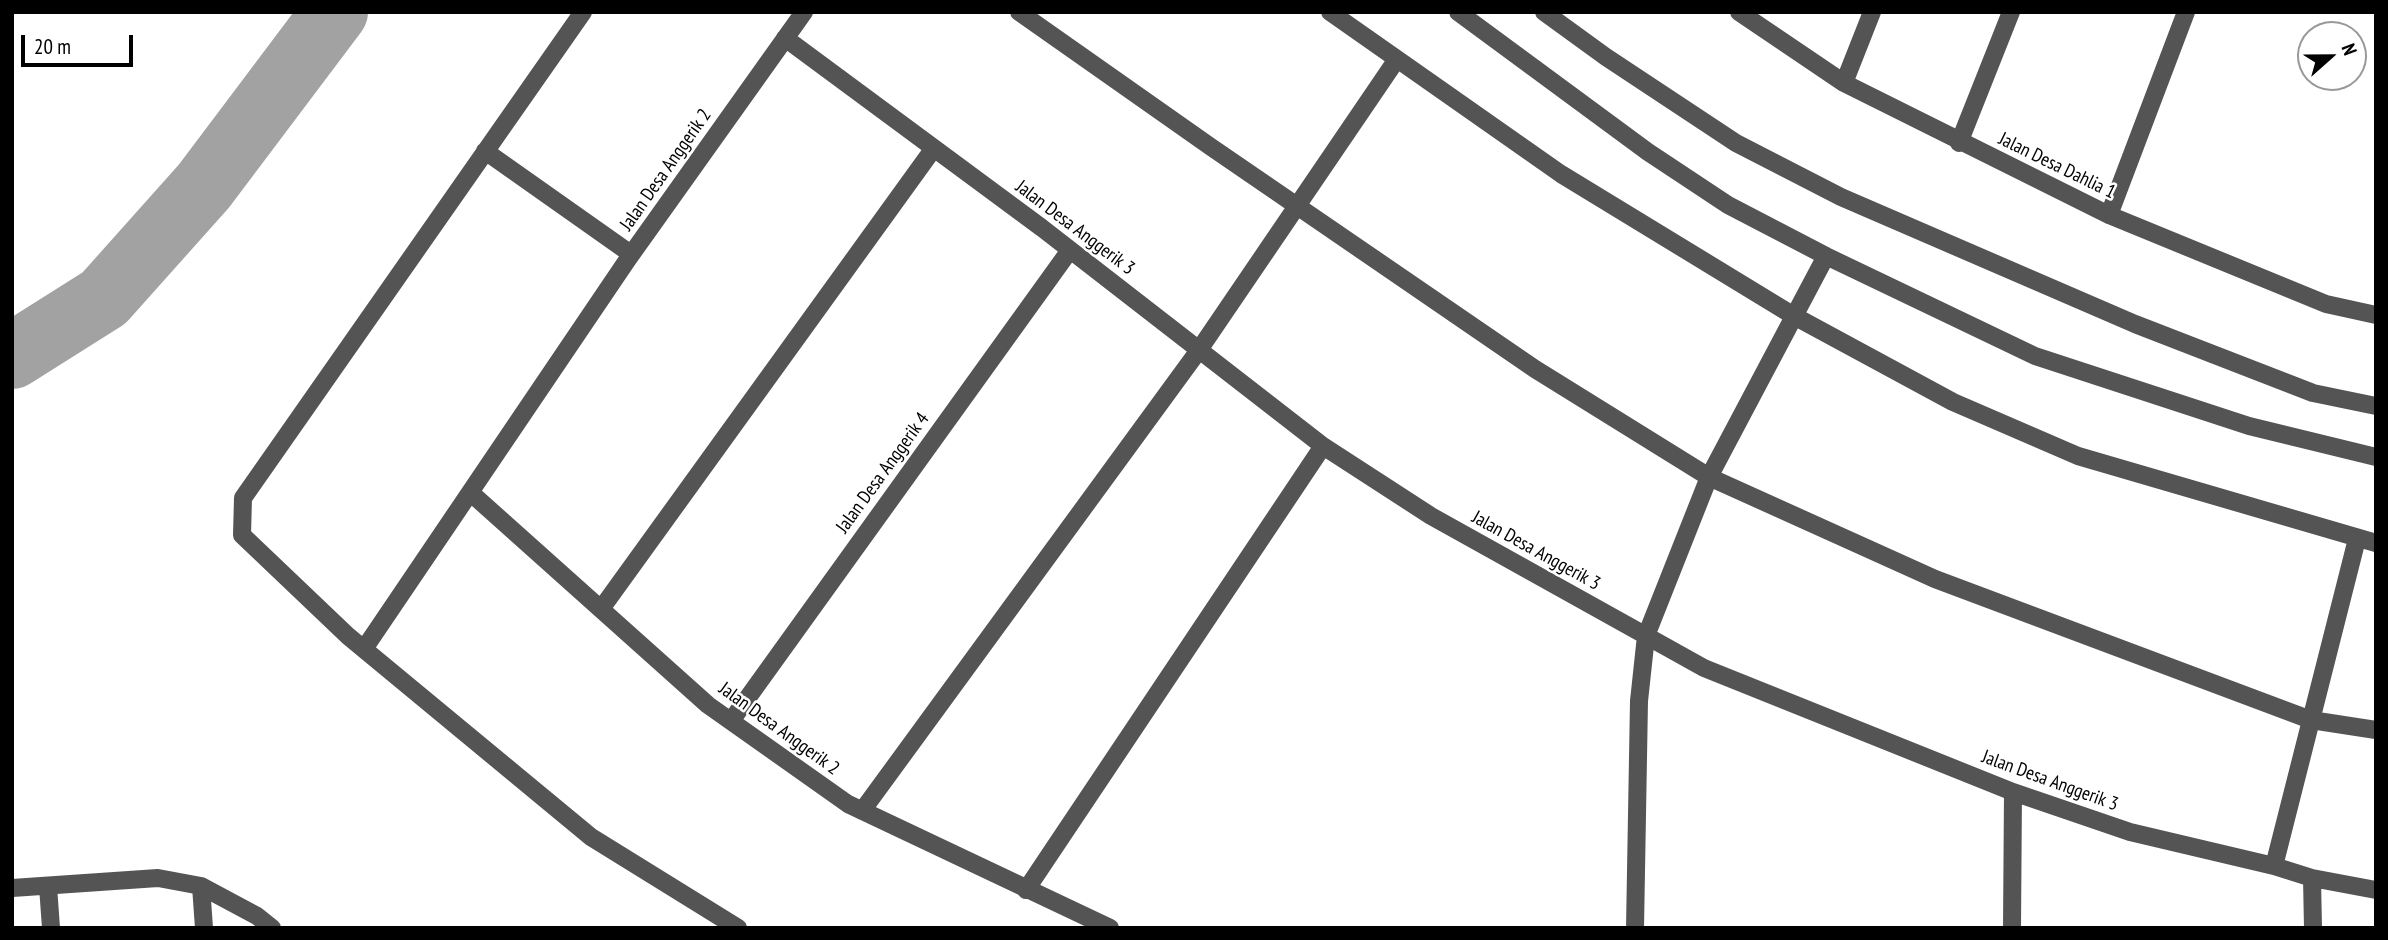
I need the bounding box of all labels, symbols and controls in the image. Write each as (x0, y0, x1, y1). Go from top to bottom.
scale bar (24, 21, 136, 65)
north arrow (2297, 21, 2367, 91)
text: 20 m (34, 33, 71, 60)
text: N (2337, 40, 2363, 58)
street label: Jalan Desa Anggerik 2 (616, 105, 716, 235)
street label: Jalan Desa Dahlia 1 (1995, 128, 2119, 204)
street label: Jalan Desa Anggerik 3 (1011, 176, 1139, 280)
street label: Jalan Desa Anggerik 4 (832, 408, 934, 538)
street label: Jalan Desa Anggerik 3 (1468, 506, 1604, 596)
street label: Jalan Desa Anggerik 2 (714, 678, 844, 780)
street label: Jalan Desa Anggerik 3 (1979, 746, 2121, 816)

